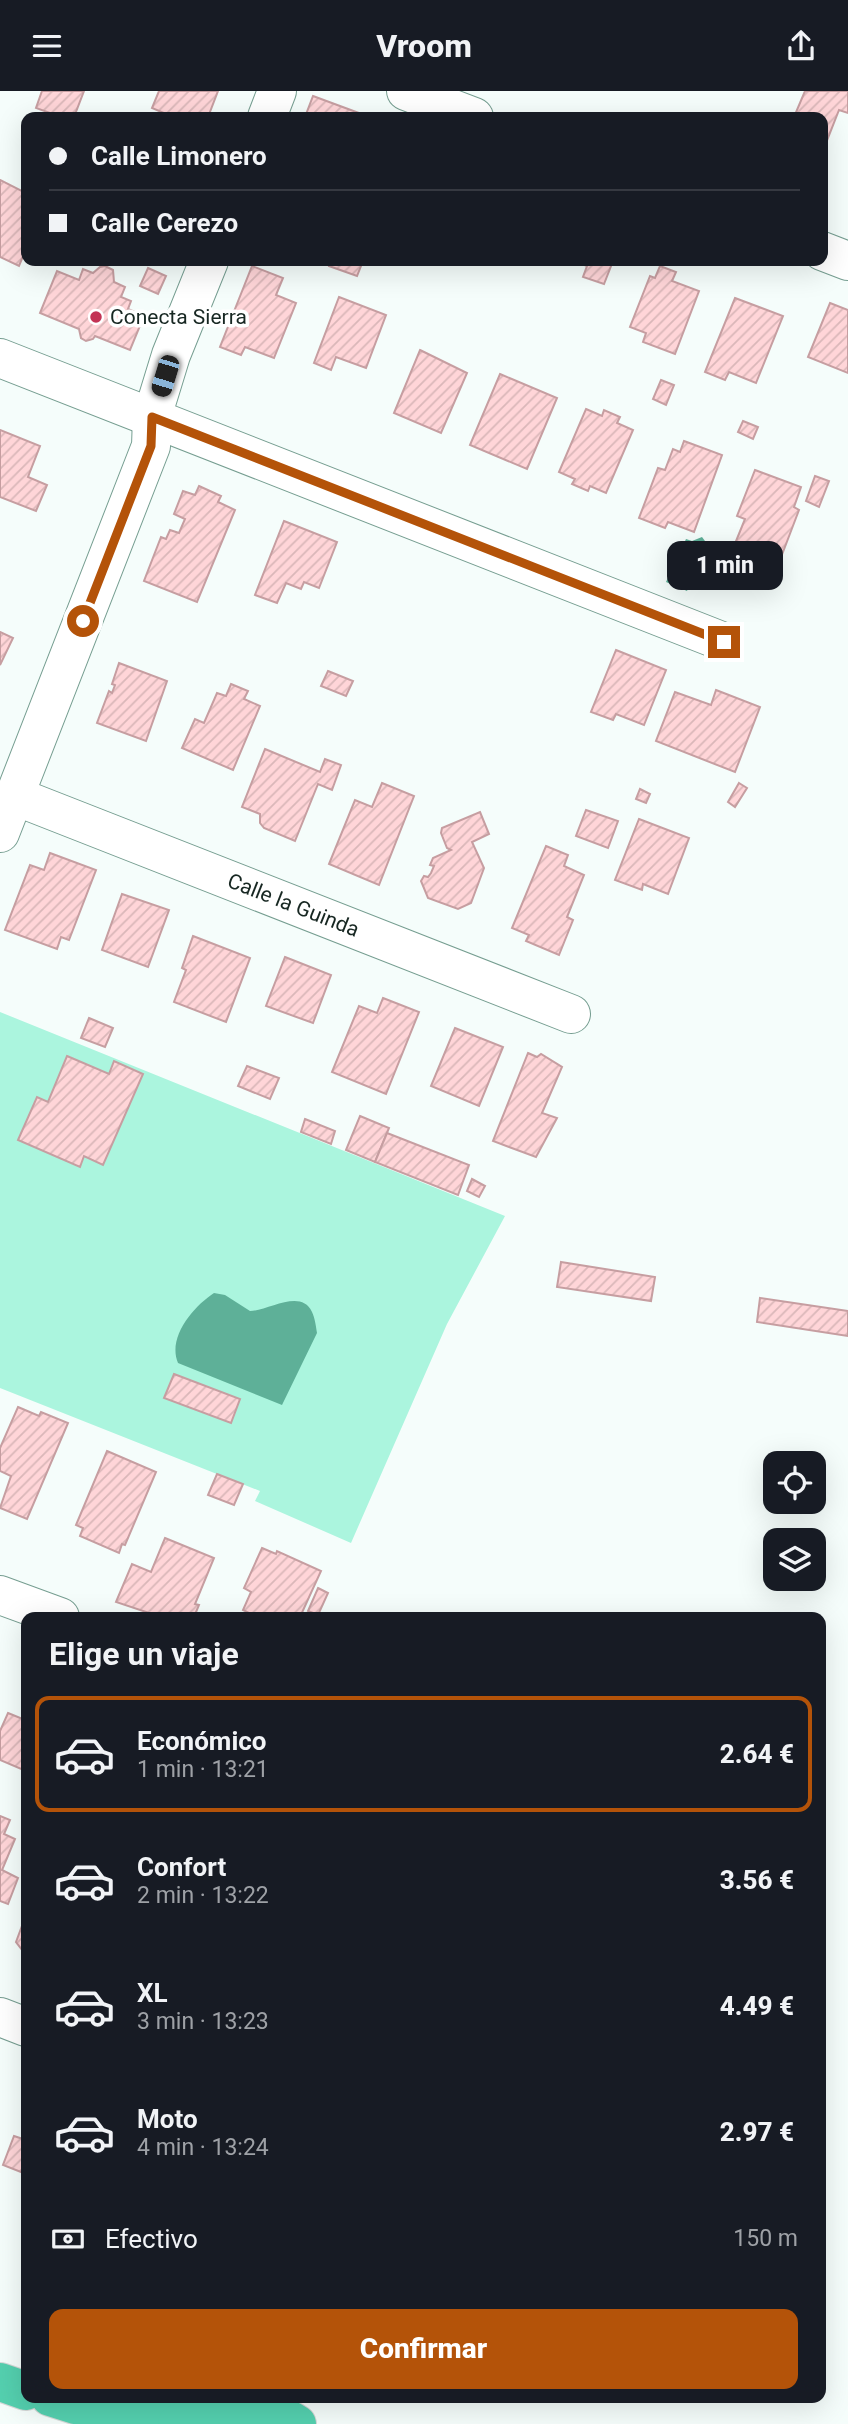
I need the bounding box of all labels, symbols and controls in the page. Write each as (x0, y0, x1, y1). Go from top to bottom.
icon: menu (28, 27, 66, 65)
text: Vroom (376, 27, 472, 65)
icon: share (782, 27, 820, 65)
text: Calle Limonero (91, 141, 267, 171)
text: Calle Cerezo (91, 208, 238, 238)
place label: Conecta Sierra (110, 305, 247, 329)
marker: Conecta Sierra (88, 309, 104, 325)
car (149, 353, 182, 399)
callout: 1 min (666, 540, 782, 589)
text: 1 min (696, 552, 754, 579)
route start (67, 605, 99, 637)
route end (708, 626, 740, 658)
street label: Calle la Guinda (224, 869, 363, 942)
map controls (763, 1451, 826, 1591)
button: locate (763, 1451, 826, 1514)
button: layers (763, 1528, 826, 1591)
text: Elige un viaje (49, 1635, 239, 1673)
icon: car (53, 1723, 116, 1786)
text: Económico (137, 1726, 266, 1756)
text: 2.64 € (720, 1739, 794, 1769)
text: 1 min · 13:21 (137, 1756, 269, 1783)
icon: car (53, 1849, 116, 1912)
text: Confort (137, 1852, 226, 1882)
text: 3.56 € (720, 1865, 794, 1895)
text: 2 min · 13:22 (137, 1882, 269, 1909)
icon: car (53, 1975, 116, 2038)
text: XL (137, 1978, 168, 2008)
text: 4.49 € (720, 1991, 794, 2021)
text: 3 min · 13:23 (137, 2008, 269, 2035)
icon: car (53, 2101, 116, 2164)
text: Moto (137, 2104, 198, 2134)
text: 2.97 € (720, 2117, 794, 2147)
text: 4 min · 13:24 (137, 2134, 269, 2161)
icon: cash (49, 2220, 87, 2258)
text: Efectivo (105, 2224, 198, 2254)
text: 150 m (733, 2225, 798, 2252)
button: Confirmar (49, 2309, 798, 2389)

